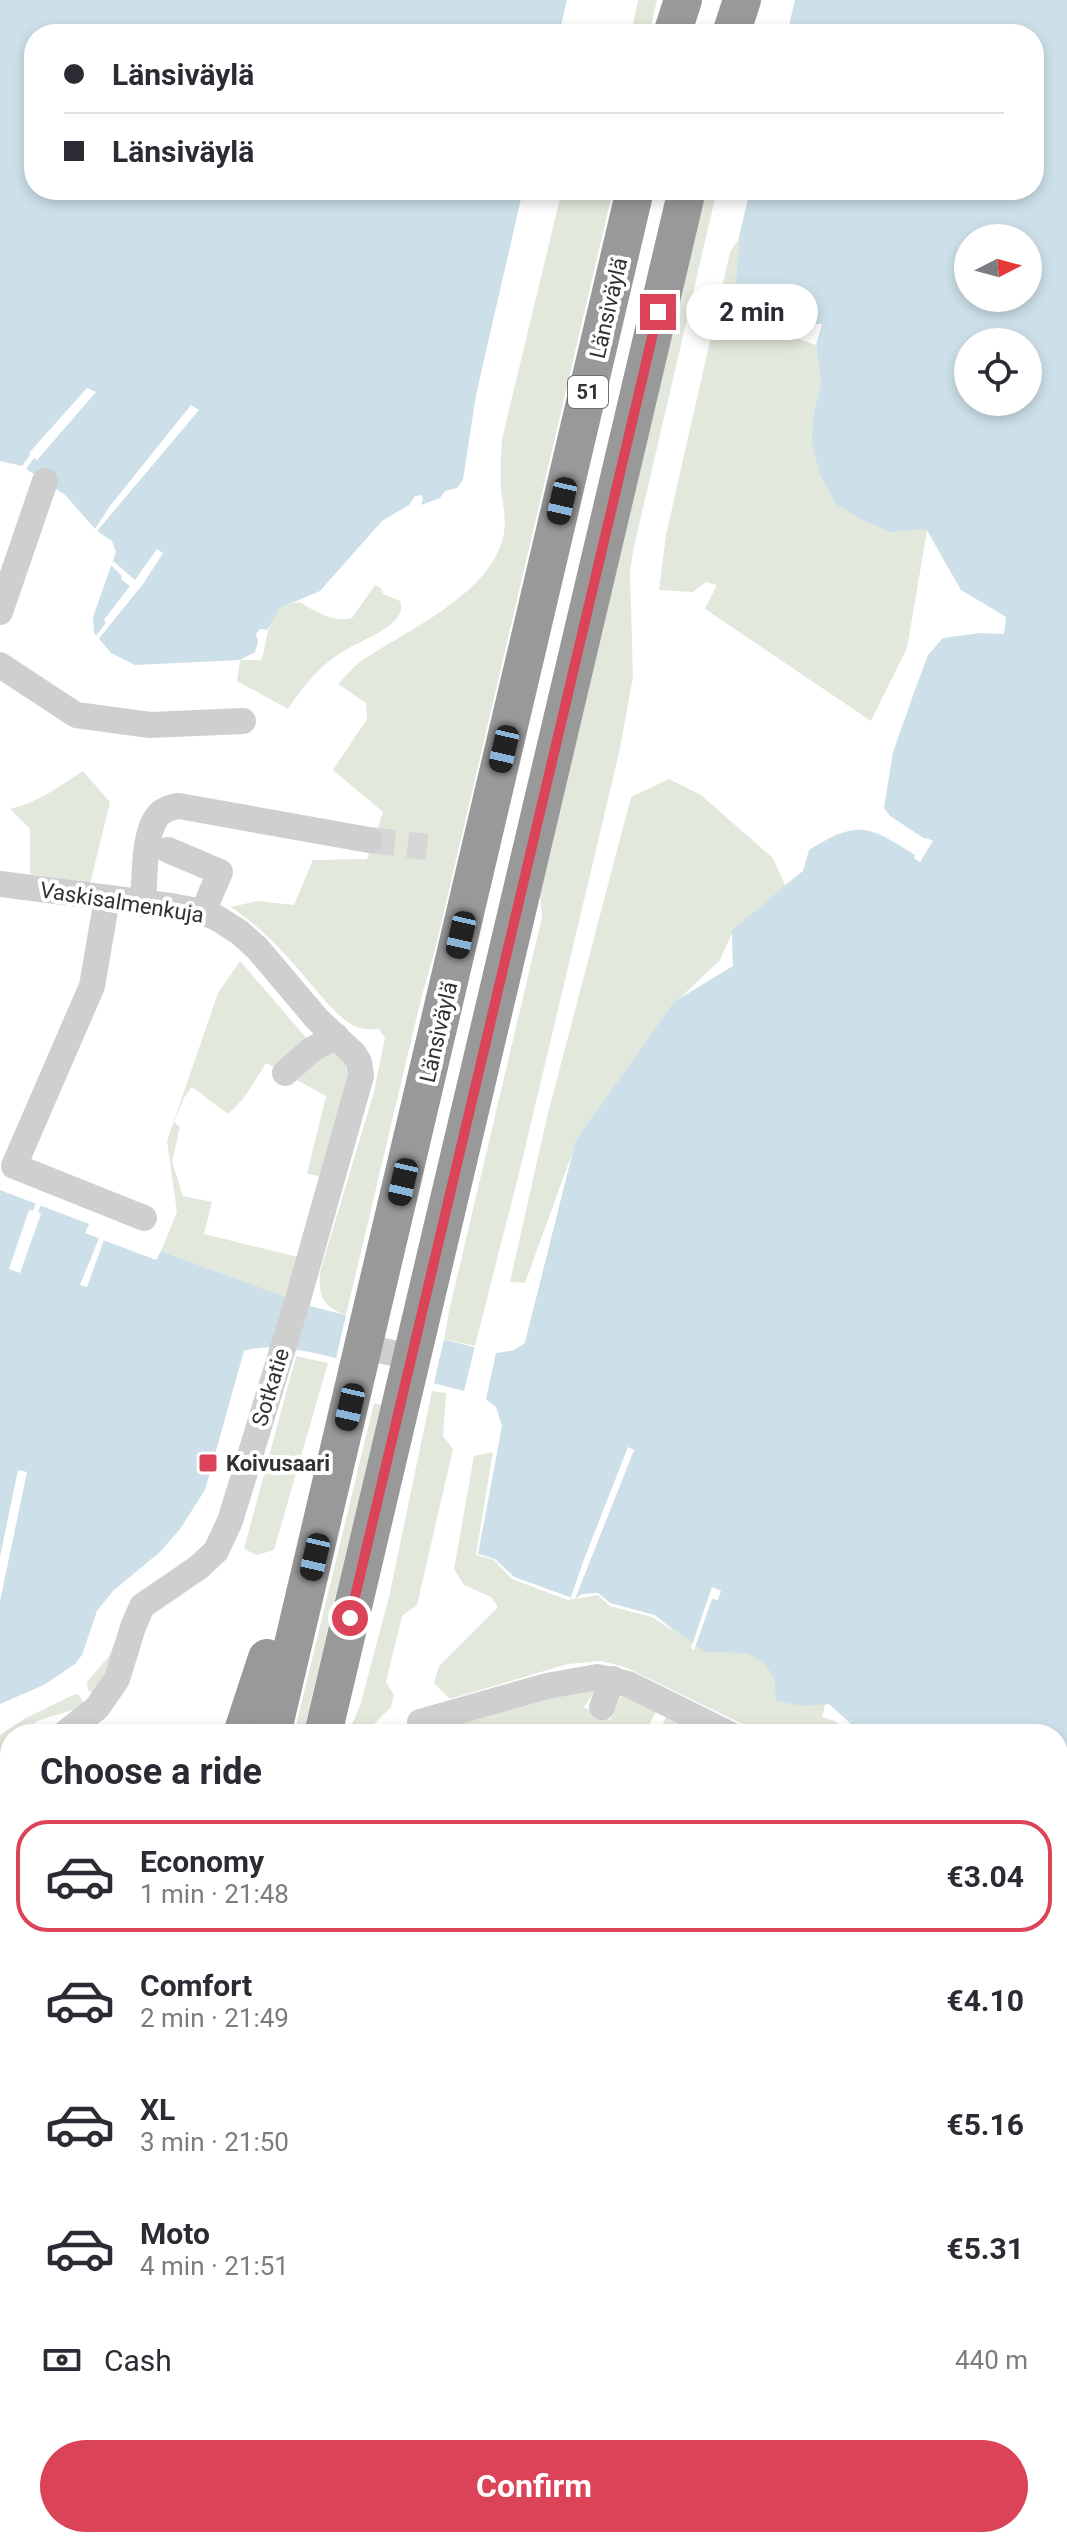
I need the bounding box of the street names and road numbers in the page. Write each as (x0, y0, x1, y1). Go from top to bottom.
street label: Länsiväylä (585, 255, 632, 361)
road number: 51 (568, 376, 608, 408)
street label: Vaskisalmenkuja (38, 877, 206, 928)
street label: Länsiväylä (415, 979, 462, 1085)
street label: Sotkatie (247, 1345, 294, 1429)

